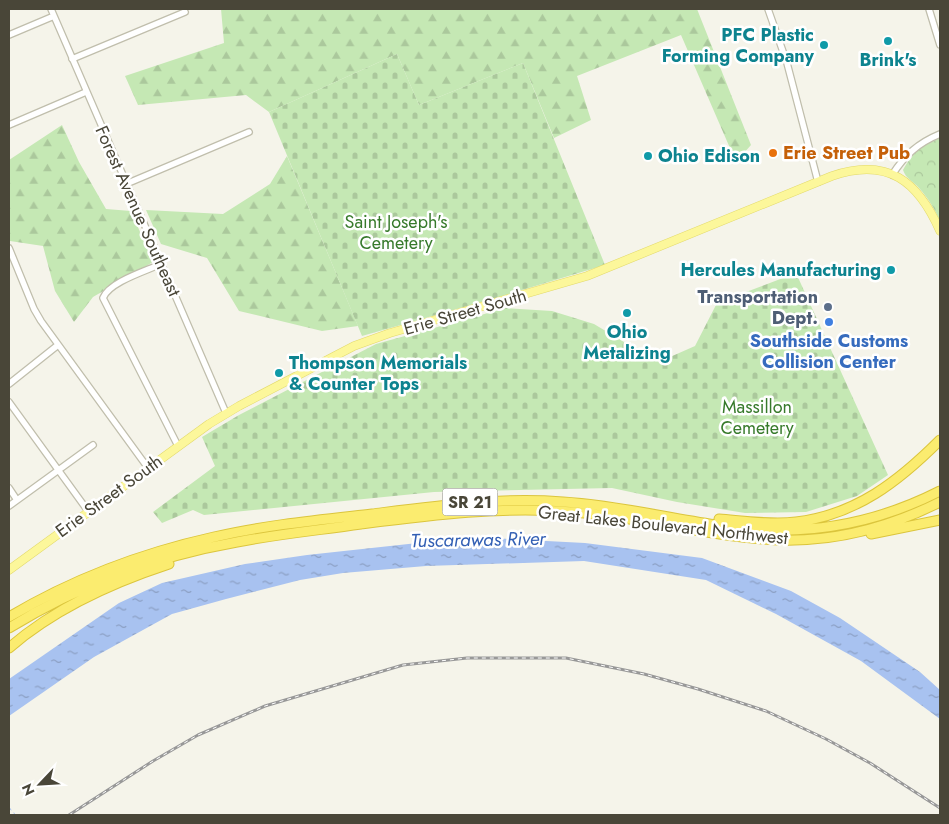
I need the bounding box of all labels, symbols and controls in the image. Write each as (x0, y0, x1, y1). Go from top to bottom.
place label: PFC Plastic Forming Company (662, 22, 815, 69)
marker: Brink's (882, 35, 894, 47)
marker: PFC Plastic Forming Company (818, 39, 830, 51)
place label: Brink's (860, 47, 917, 73)
street label: Forest Avenue Southeast (89, 122, 188, 301)
place label: Erie Street Pub (783, 140, 910, 166)
place label: Ohio Edison (658, 143, 760, 169)
marker: Erie Street Pub (767, 147, 779, 159)
marker: Ohio Edison (642, 150, 654, 162)
park label: Saint Joseph's Cemetery (345, 209, 447, 256)
place label: Hercules Manufacturing (680, 257, 881, 283)
marker: Hercules Manufacturing (885, 264, 897, 276)
street label: Erie Street South (401, 282, 529, 342)
place label: Transportation Dept. (697, 284, 818, 331)
marker: Transportation Dept. (822, 301, 834, 313)
marker: Ohio Metalizing (621, 307, 633, 319)
marker: Southside Customs Collision Center (823, 316, 835, 328)
place label: Ohio Metalizing (583, 319, 671, 366)
place label: Southside Customs Collision Center (750, 328, 908, 375)
place label: Thompson Memorials & Counter Tops (289, 350, 467, 397)
marker: Thompson Memorials & Counter Tops (273, 367, 285, 379)
park label: Massillon Cemetery (720, 394, 794, 441)
street label: Erie Street South (50, 448, 168, 544)
road number: SR 21 (442, 488, 498, 516)
street label: Great Lakes Boulevard Northwest (537, 499, 790, 551)
water label: Tuscarawas River (410, 525, 547, 554)
north arrow (15, 759, 65, 809)
text: N (17, 780, 40, 799)

